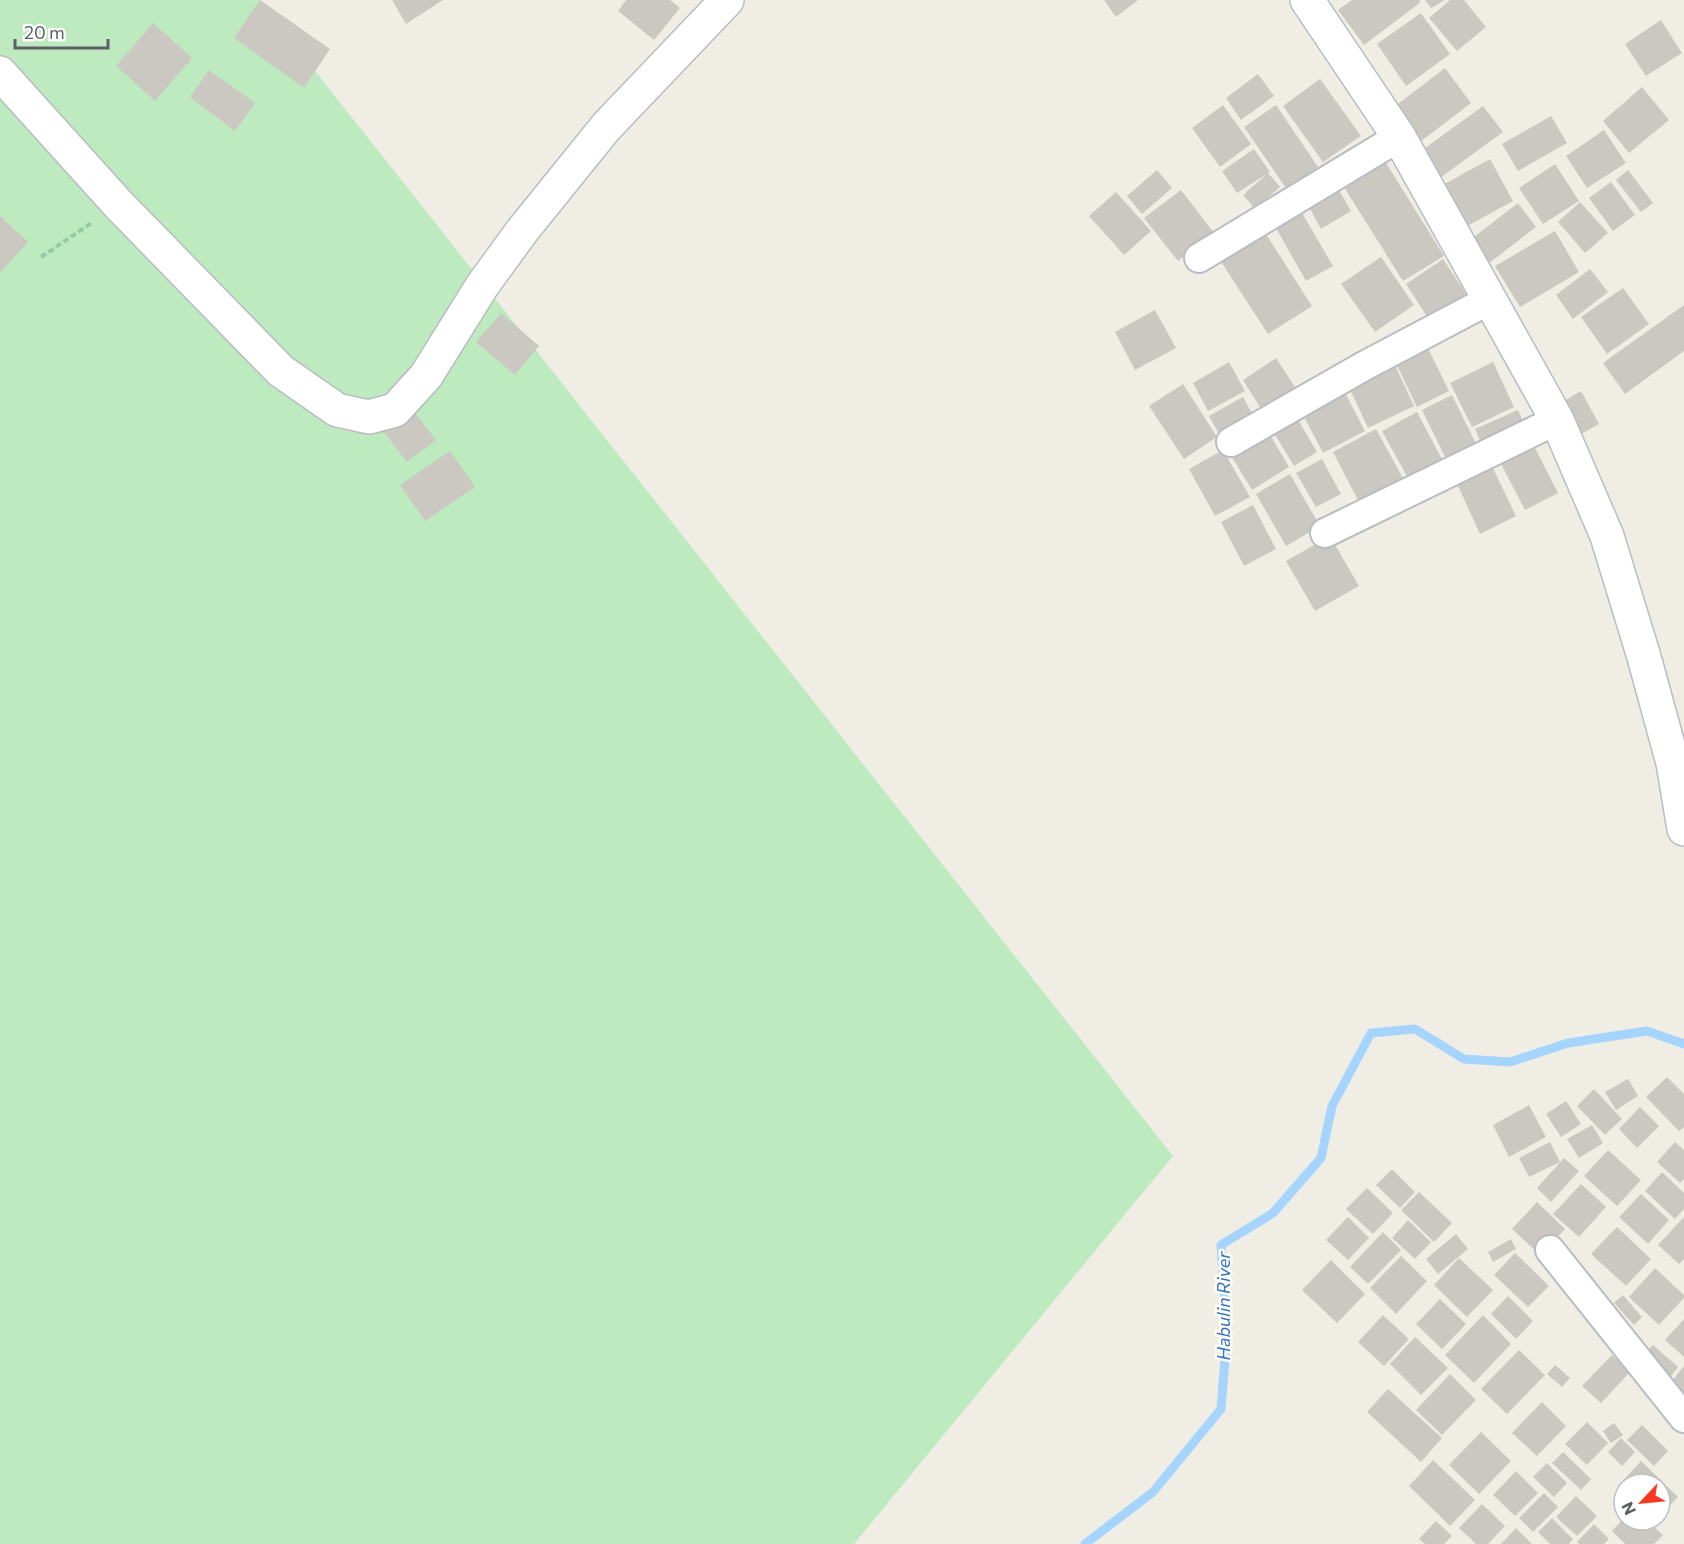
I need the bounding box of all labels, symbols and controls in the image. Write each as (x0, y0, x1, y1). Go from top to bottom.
scale bar (15, 12, 108, 50)
text: 20 m (24, 21, 65, 43)
water label: Habulin River (1212, 1251, 1234, 1361)
north arrow (1612, 1472, 1672, 1532)
text: N (1617, 1499, 1639, 1518)

